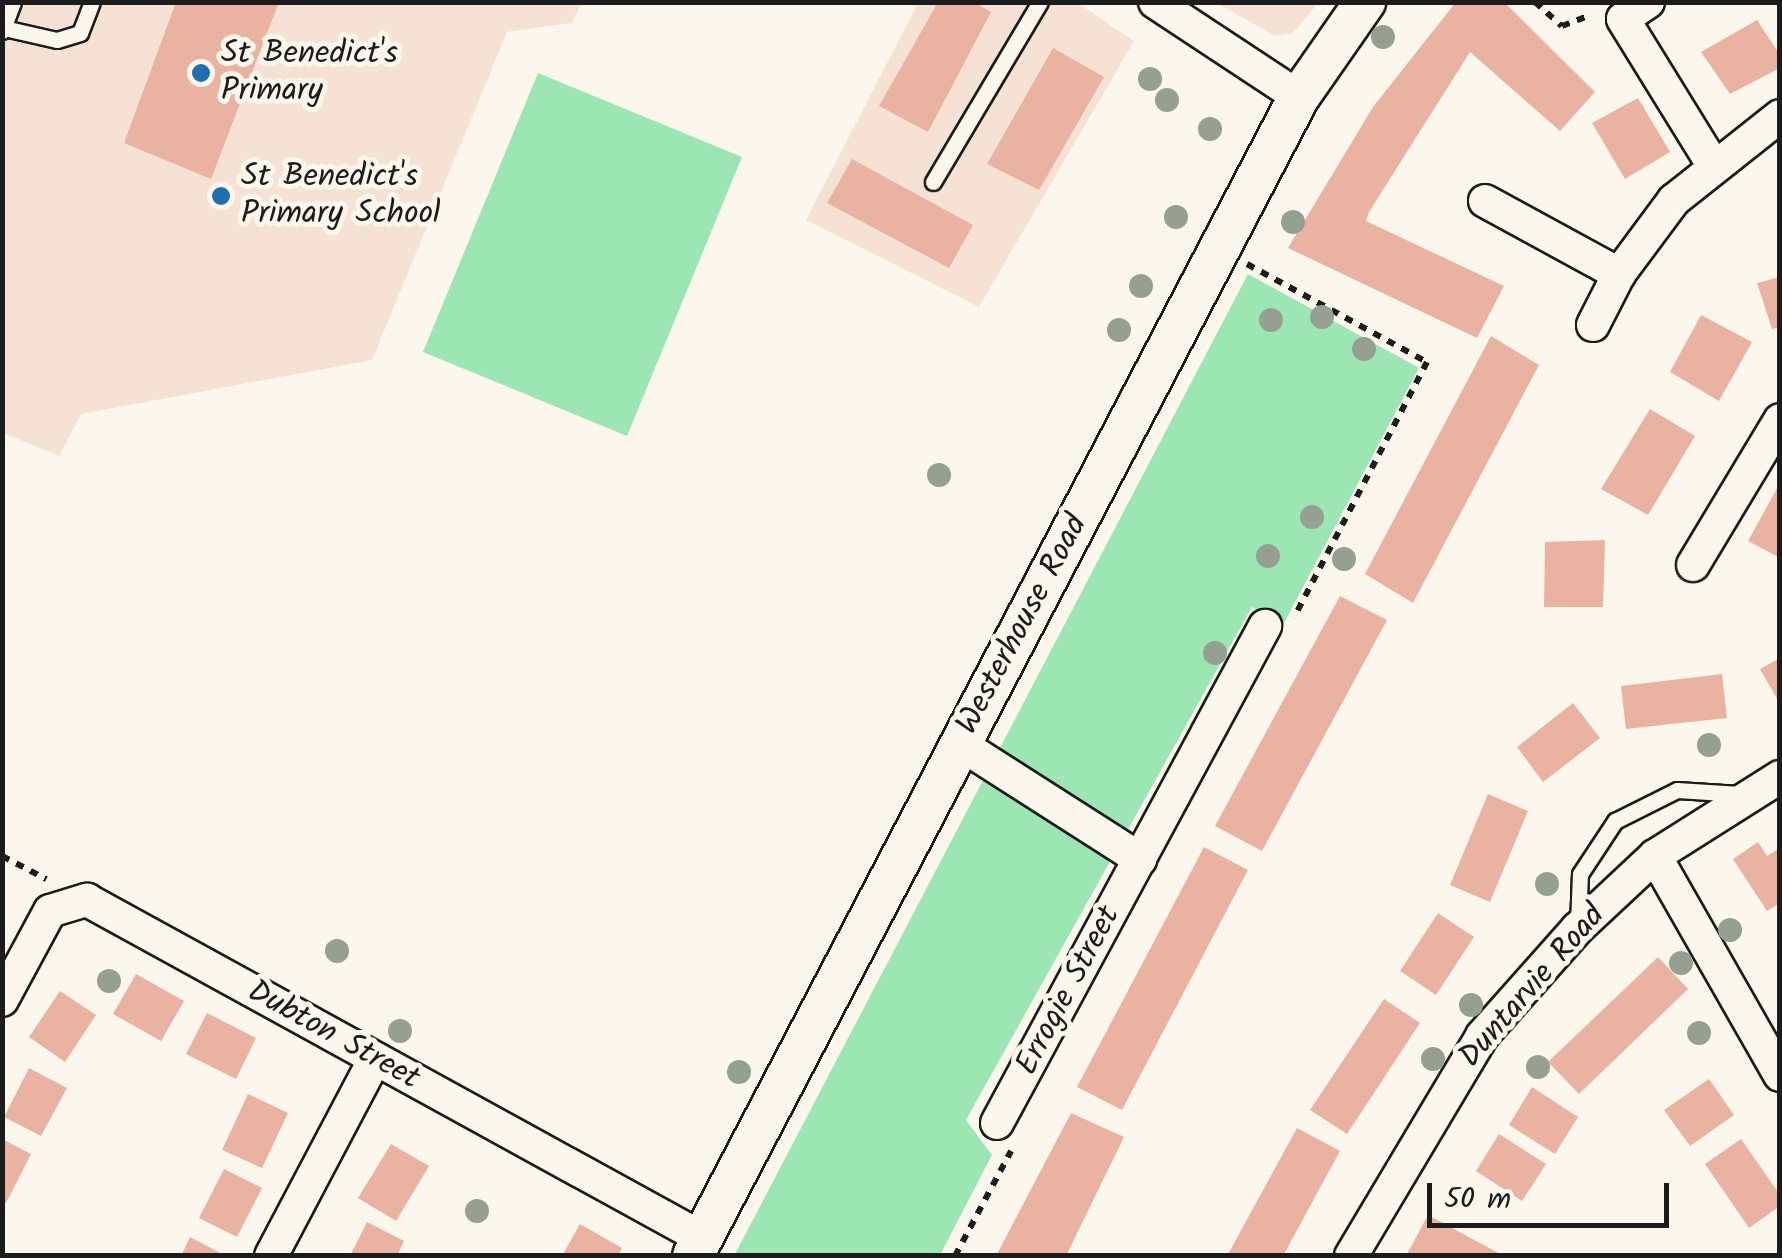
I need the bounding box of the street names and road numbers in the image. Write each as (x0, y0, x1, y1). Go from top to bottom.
street label: Westerhouse Road (949, 509, 1097, 741)
street label: Duntarvie Road (1452, 898, 1614, 1076)
street label: Errogie Street (1008, 900, 1130, 1082)
street label: Dubton Street (240, 973, 426, 1099)

